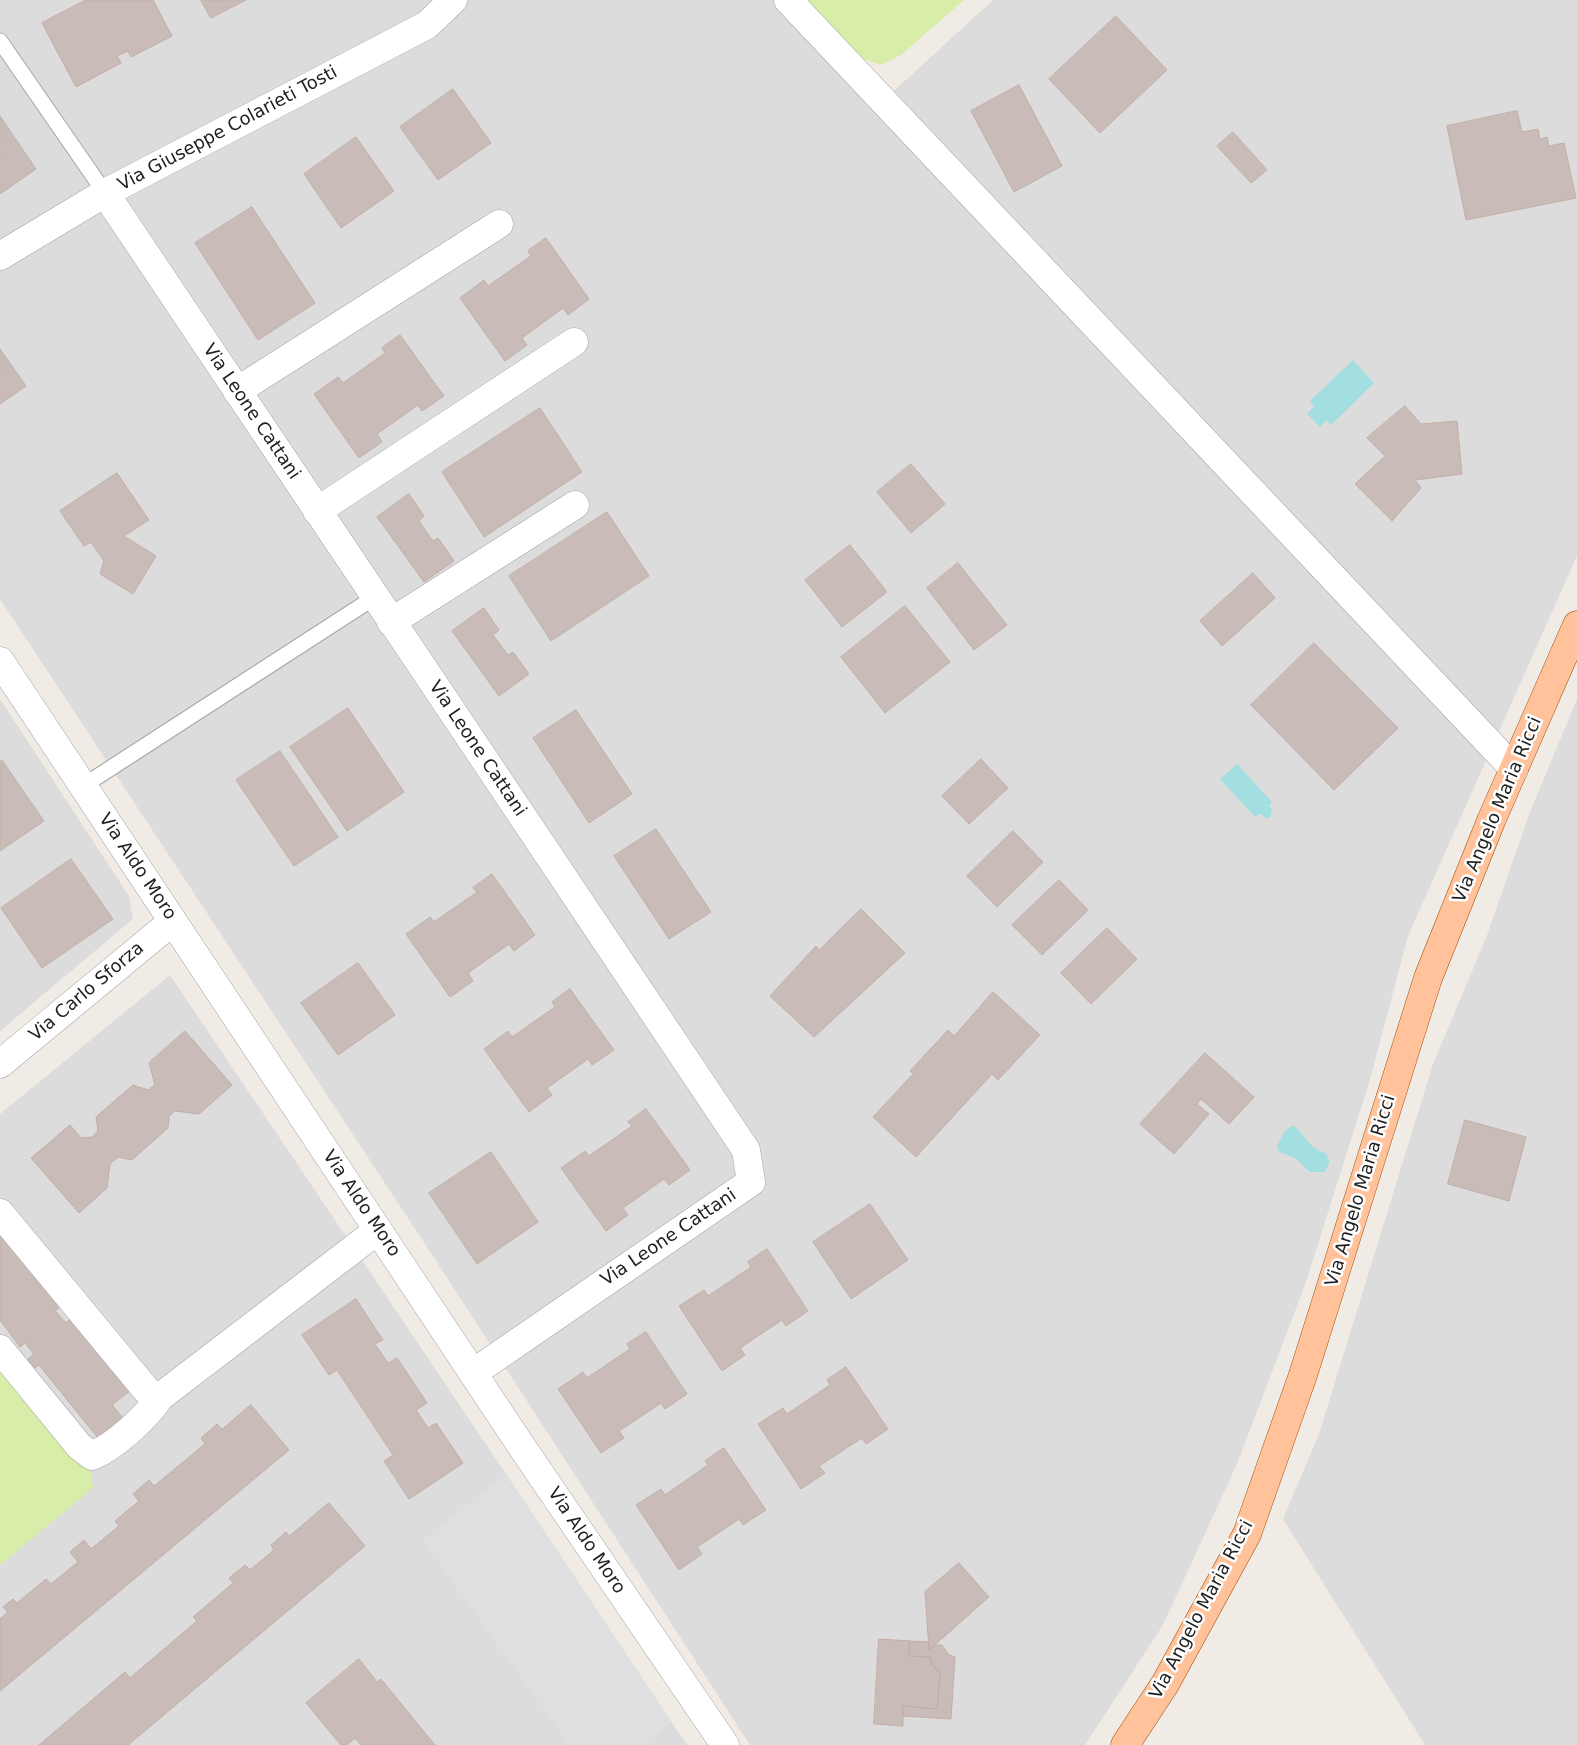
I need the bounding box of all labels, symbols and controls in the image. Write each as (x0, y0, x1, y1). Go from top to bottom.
street label: Via Giuseppe Colarieti Tosti (115, 62, 341, 196)
street label: Via Leone Cattani (198, 340, 304, 484)
street label: Via Leone Cattani (424, 677, 530, 821)
street label: Via Angelo Maria Ricci (1449, 714, 1547, 906)
street label: Via Aldo Moro (93, 810, 181, 924)
street label: Via Carlo Sforza (25, 938, 149, 1046)
street label: Via Angelo Maria Ricci (1321, 1092, 1401, 1290)
street label: Via Aldo Moro (317, 1147, 405, 1261)
street label: Via Leone Cattani (597, 1185, 741, 1291)
street label: Via Aldo Moro (542, 1484, 630, 1598)
street label: Via Angelo Maria Ricci (1146, 1517, 1258, 1703)

